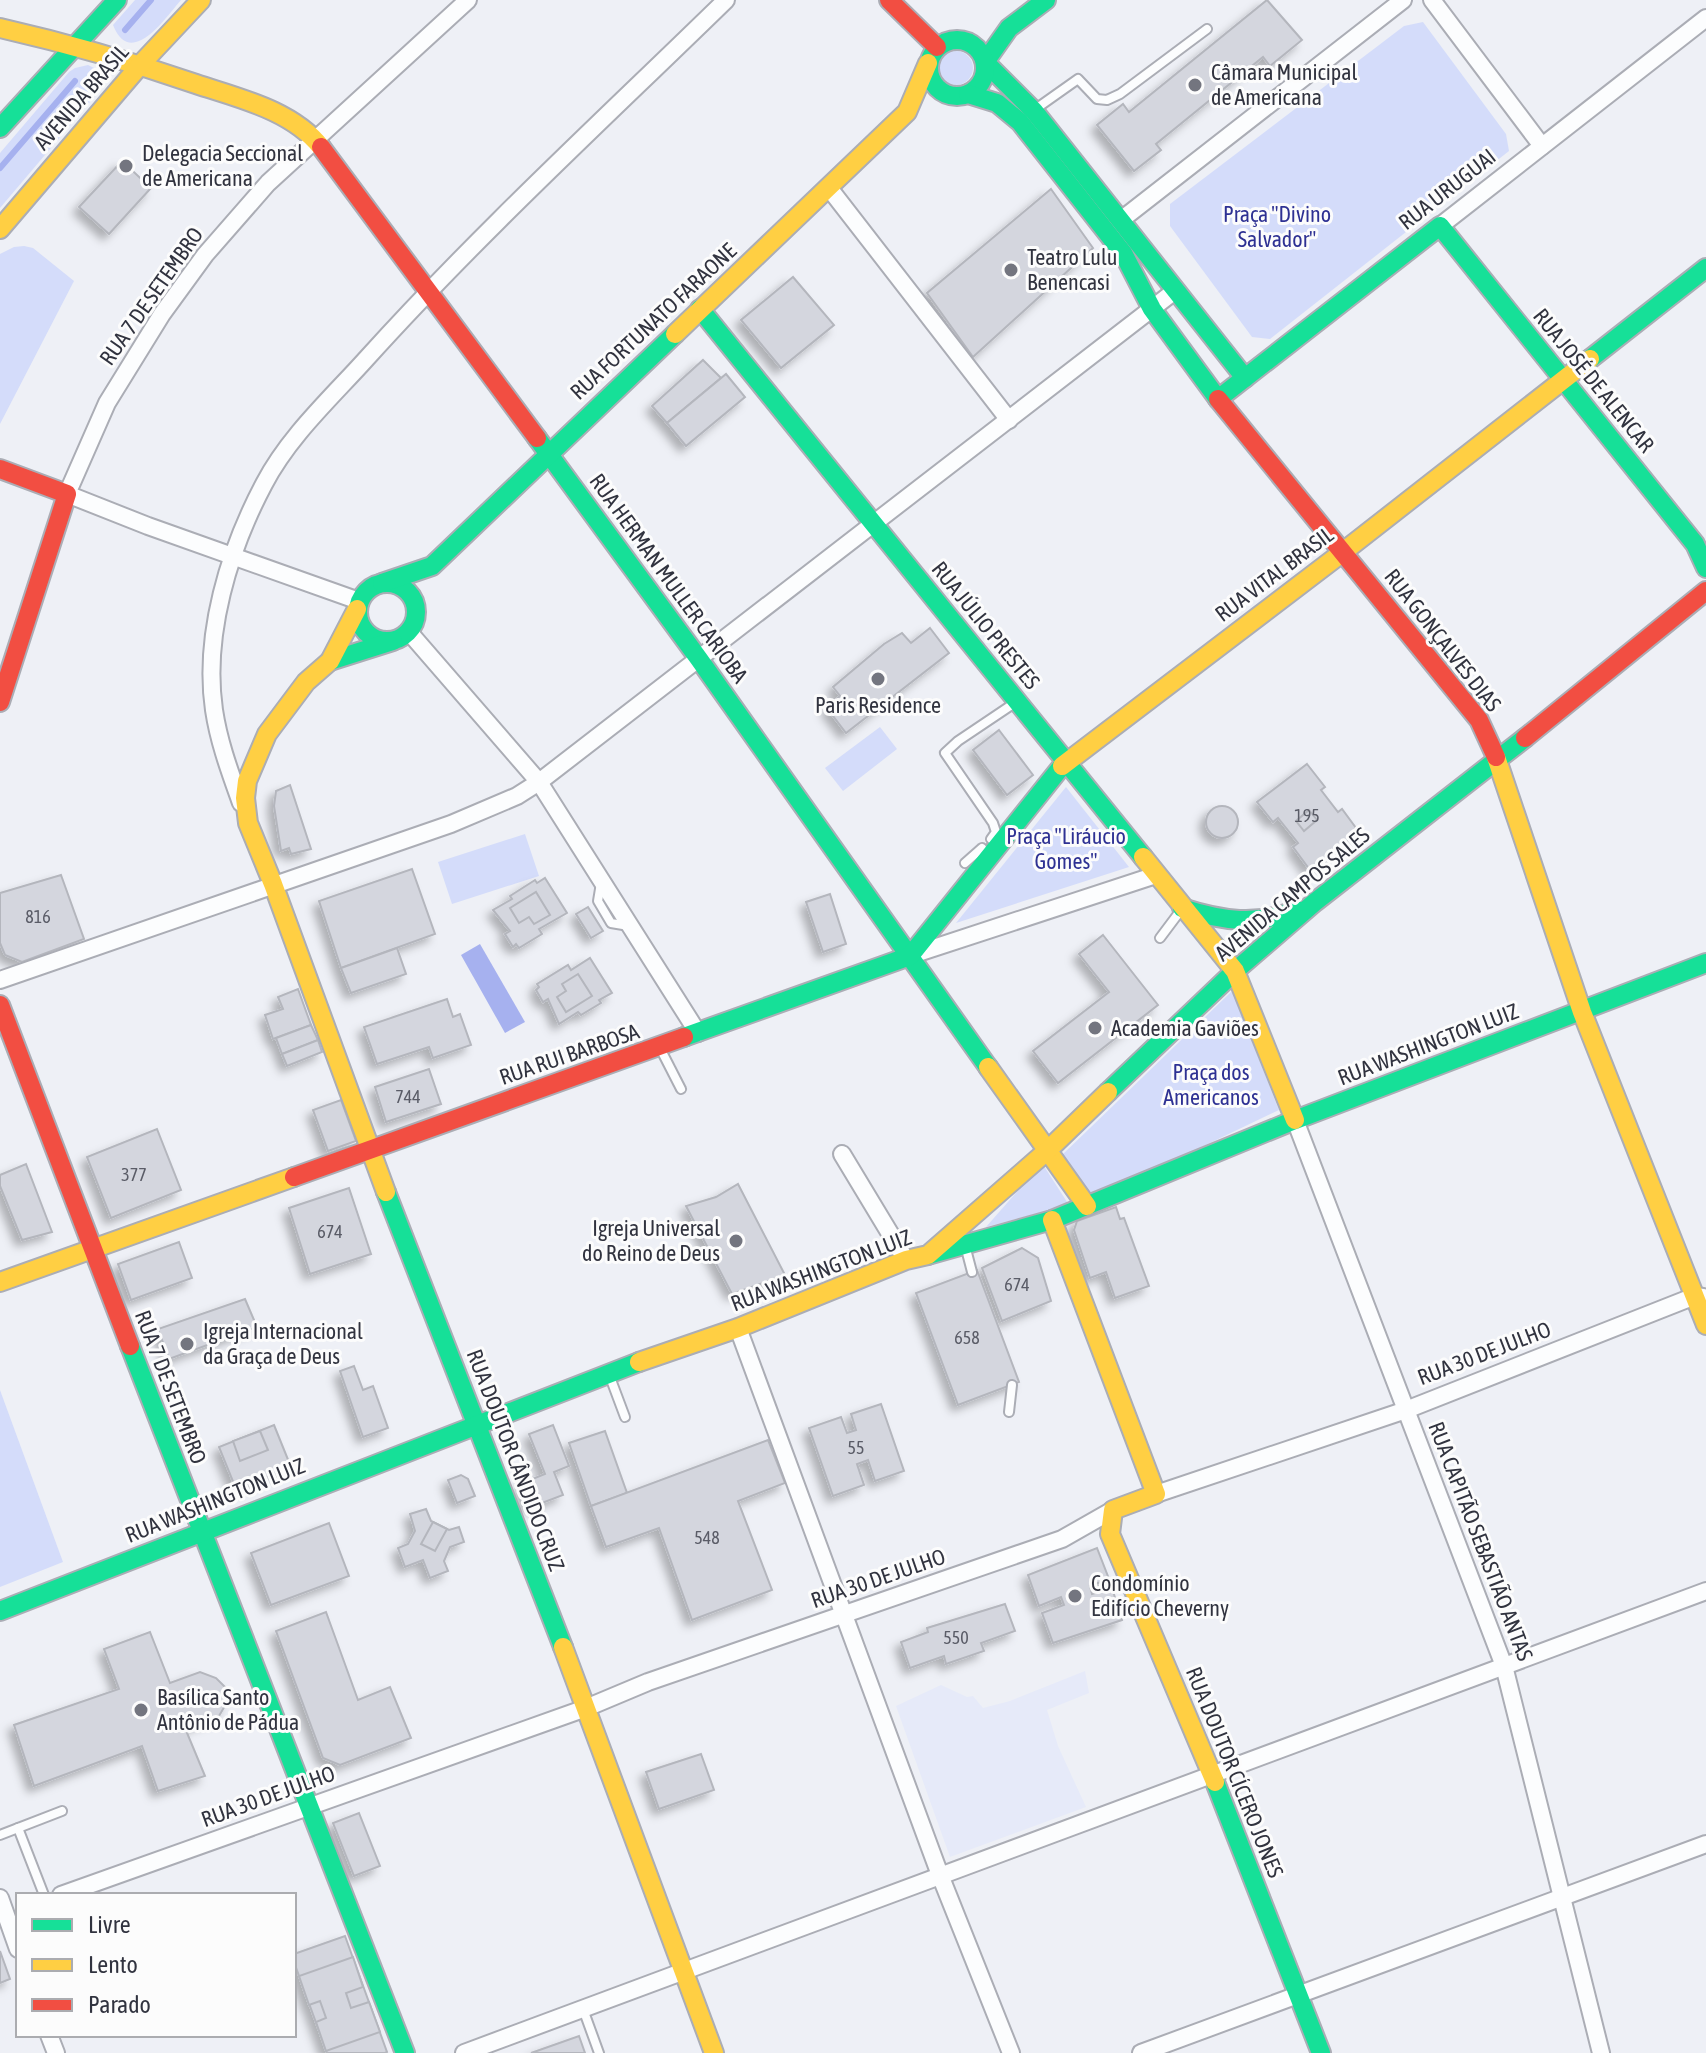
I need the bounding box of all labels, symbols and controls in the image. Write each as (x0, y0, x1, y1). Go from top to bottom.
street label: AVENIDA BRASIL (28, 39, 134, 155)
place label: Câmara Municipal de Americana (1211, 59, 1357, 110)
marker: Câmara Municipal de Americana (1186, 76, 1204, 94)
place label: Delegacia Seccional de Americana (142, 140, 303, 191)
street label: RUA URUGUAI (1393, 143, 1501, 235)
marker: Delegacia Seccional de Americana (117, 157, 135, 175)
park label: Praça "Divino Salvador" (1223, 201, 1331, 252)
street label: RUA 7 DE SETEMBRO (94, 222, 208, 370)
street label: RUA FORTUNATO FARAONE (565, 237, 742, 405)
place label: Teatro Lulu Benencasi (1027, 244, 1117, 295)
marker: Teatro Lulu Benencasi (1002, 261, 1020, 279)
street label: RUA JOSÉ DE ALENCAR (1528, 303, 1660, 457)
street label: RUA HERMAN MULLER CARIOBA (584, 468, 754, 688)
street label: RUA VITAL BRASIL (1210, 521, 1338, 627)
street label: RUA JÚLIO PRESTES (927, 556, 1045, 694)
street label: RUA GONÇALVES DIAS (1379, 564, 1507, 716)
marker: Paris Residence (869, 670, 887, 688)
place label: Paris Residence (815, 692, 941, 718)
house number: 195 (1294, 805, 1320, 826)
street label: AVENIDA CAMPOS SALES (1209, 822, 1375, 966)
park label: Praça "Liráucio Gomes" (1006, 823, 1126, 874)
house number: 816 (25, 906, 51, 927)
street label: RUA WASHINGTON LUIZ (1334, 998, 1522, 1090)
place label: Academia Gaviões (1111, 1015, 1259, 1041)
street label: RUA RUI BARBOSA (496, 1018, 642, 1090)
marker: Academia Gaviões (1086, 1019, 1104, 1037)
park label: Praça dos Americanos (1163, 1059, 1259, 1110)
house number: 744 (395, 1086, 421, 1107)
house number: 377 (121, 1164, 147, 1185)
place label: Igreja Universal do Reino de Deus (582, 1215, 720, 1266)
house number: 674 (317, 1221, 343, 1242)
street label: RUA WASHINGTON LUIZ (727, 1224, 915, 1316)
marker: Igreja Universal do Reino de Deus (727, 1232, 745, 1250)
house number: 674 (1004, 1274, 1030, 1295)
street label: RUA 7 DE SETEMBRO (130, 1307, 212, 1467)
street label: RUA 30 DE JULHO (1414, 1316, 1554, 1390)
place label: Igreja Internacional da Graça de Deus (203, 1318, 363, 1369)
house number: 658 (954, 1327, 980, 1348)
marker: Igreja Internacional da Graça de Deus (178, 1335, 196, 1353)
street label: RUA DOUTOR CÂNDIDO CRUZ (462, 1345, 570, 1575)
street label: RUA CAPITÃO SEBASTIÃO ANTAS (1423, 1418, 1539, 1664)
house number: 55 (848, 1437, 864, 1458)
street label: RUA WASHINGTON LUIZ (121, 1452, 309, 1548)
house number: 548 (694, 1527, 720, 1548)
street label: RUA 30 DE JULHO (807, 1543, 949, 1613)
place label: Condomínio Edifício Cheverny (1091, 1570, 1229, 1621)
marker: Condomínio Edifício Cheverny (1066, 1587, 1084, 1605)
house number: 550 (943, 1627, 969, 1648)
street label: RUA DOUTOR CÍCERO JONES (1181, 1663, 1289, 1881)
place label: Basílica Santo Antônio de Pádua (157, 1684, 299, 1735)
marker: Basílica Santo Antônio de Pádua (132, 1701, 150, 1719)
street label: RUA 30 DE JULHO (198, 1760, 338, 1832)
legend (16, 1893, 296, 2037)
text: Livre (88, 1911, 131, 1938)
text: Lento (88, 1951, 138, 1978)
text: Parado (88, 1991, 151, 2018)

